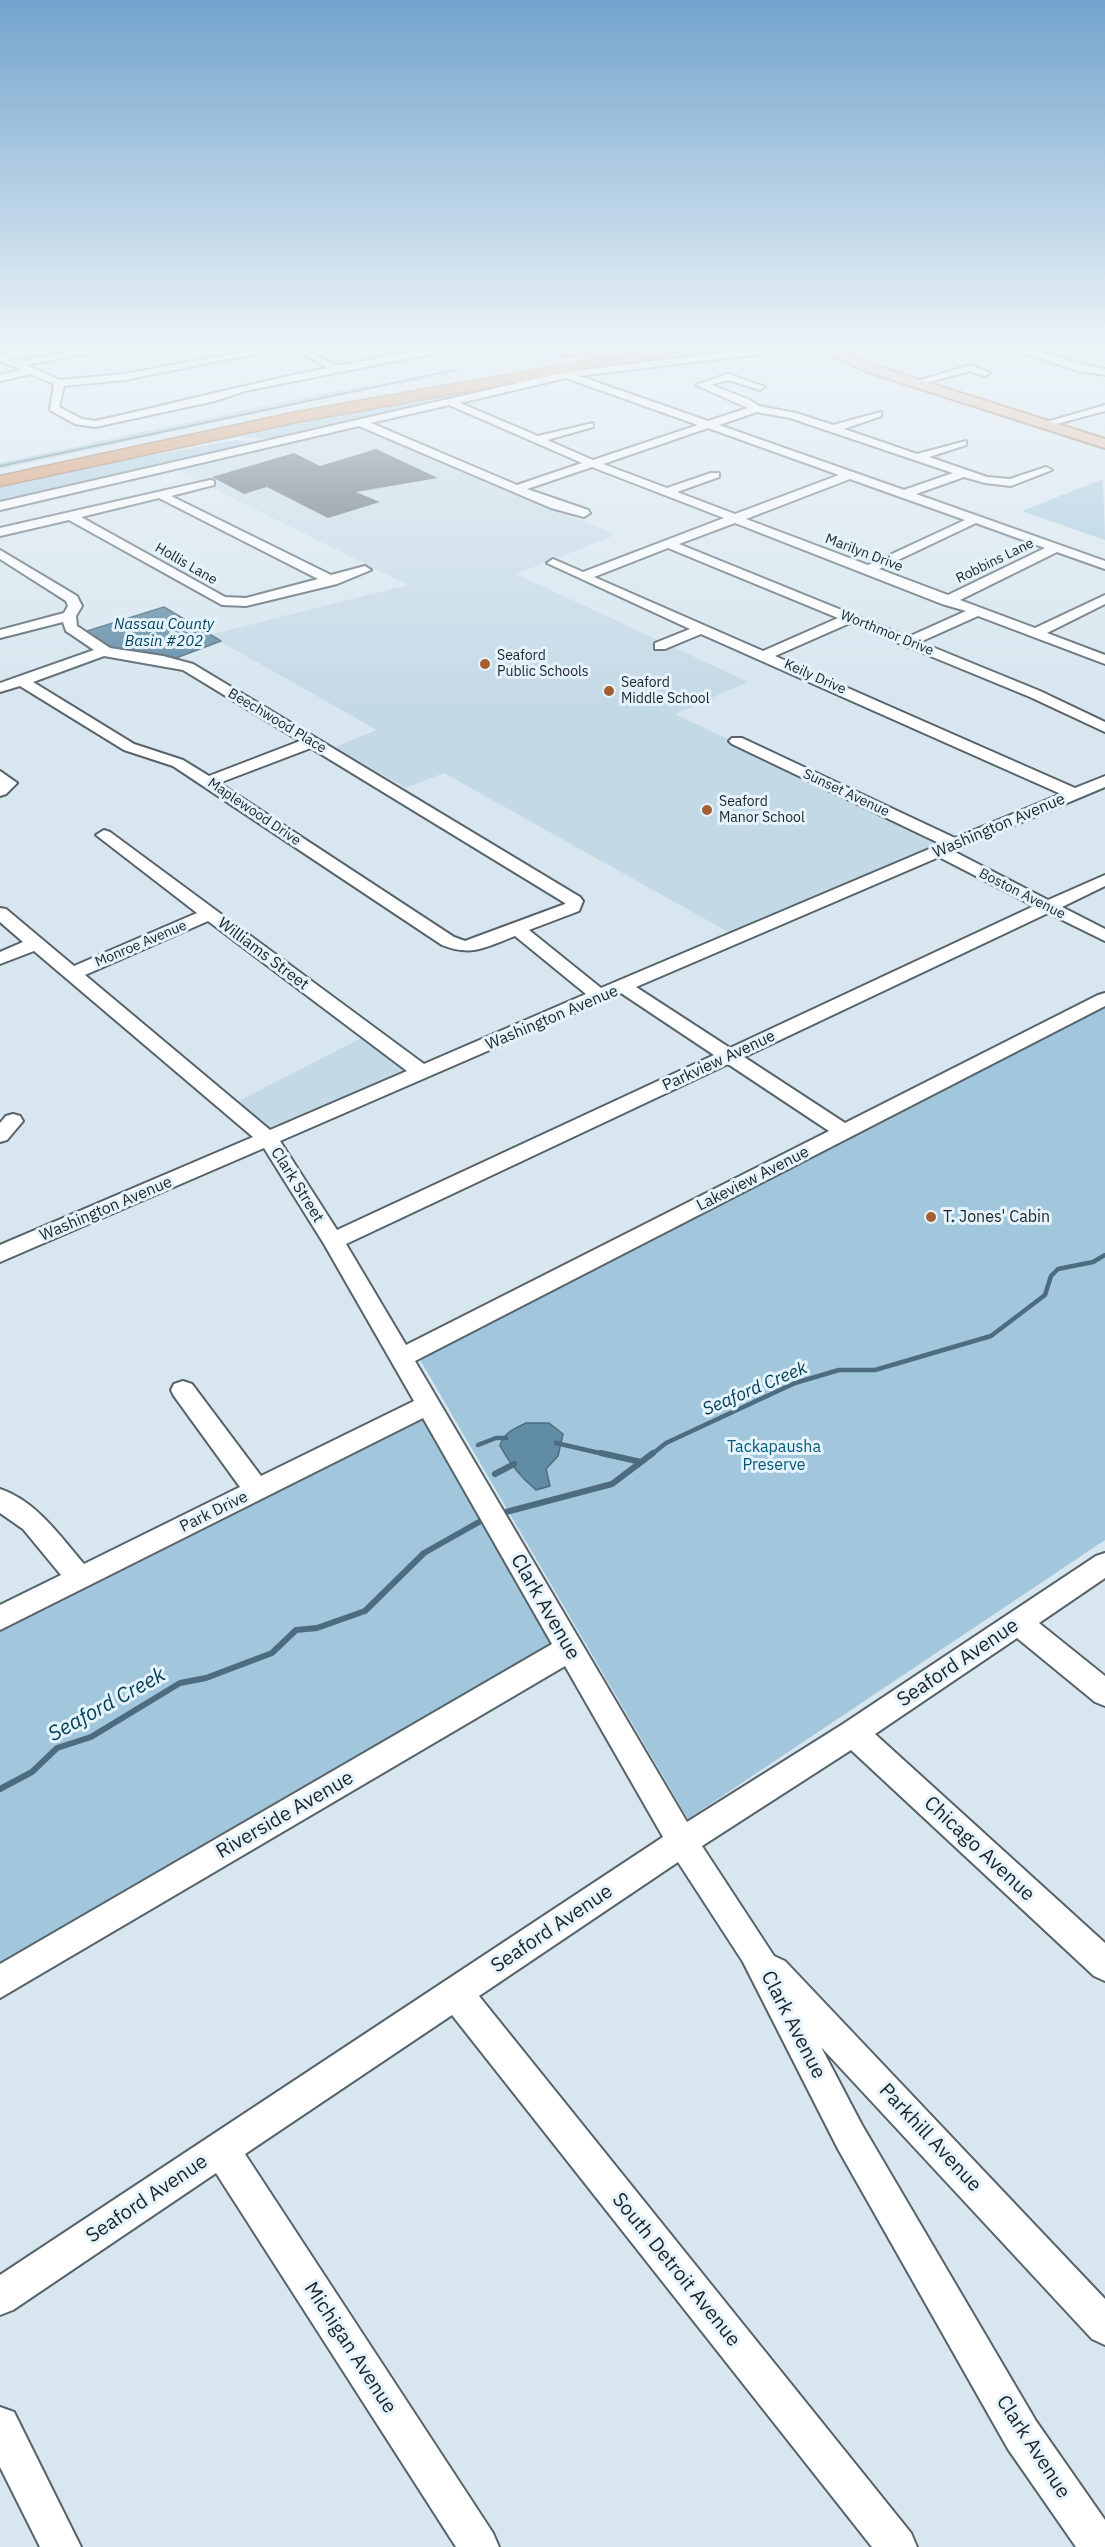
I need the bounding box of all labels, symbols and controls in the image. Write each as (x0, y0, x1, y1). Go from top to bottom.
street label: Marilyn Drive (823, 530, 905, 576)
street label: Robbins Lane (953, 535, 1037, 587)
street label: Hollis Lane (152, 539, 220, 589)
street label: Worthmor Drive (838, 607, 936, 659)
water label: Nassau County Basin #202 (114, 616, 214, 651)
place label: Seaford Public Schools (497, 648, 589, 680)
street label: Keily Drive (781, 656, 849, 698)
marker: Seaford Public Schools (478, 657, 492, 671)
place label: Seaford Middle School (621, 675, 710, 708)
marker: Seaford Middle School (602, 684, 616, 698)
street label: Beechwood Place (225, 685, 329, 757)
street label: Sunset Avenue (800, 766, 892, 820)
street label: Maplewood Drive (204, 775, 304, 849)
street label: Washington Avenue (930, 789, 1068, 863)
place label: Seaford Manor School (719, 794, 805, 826)
marker: Seaford Manor School (700, 803, 714, 817)
street label: Boston Avenue (976, 865, 1068, 923)
street label: Williams Street (214, 914, 312, 994)
street label: Monroe Avenue (93, 917, 189, 971)
street label: Washington Avenue (483, 981, 621, 1055)
street label: Parkview Avenue (660, 1026, 778, 1096)
street label: Lakeview Avenue (694, 1142, 812, 1216)
street label: Clark Street (266, 1144, 328, 1226)
street label: Washington Avenue (37, 1172, 175, 1246)
place label: T. Jones' Cabin (943, 1207, 1050, 1227)
marker: T. Jones' Cabin (924, 1210, 938, 1224)
water label: Seaford Creek (699, 1357, 811, 1421)
park label: Tackapausha Preserve (727, 1437, 821, 1475)
street label: Park Drive (177, 1487, 251, 1537)
street label: Clark Avenue (505, 1550, 585, 1664)
street label: Seaford Avenue (893, 1614, 1023, 1712)
water label: Seaford Creek (44, 1662, 170, 1748)
street label: Riverside Avenue (212, 1766, 358, 1864)
street label: Chicago Avenue (919, 1792, 1039, 1906)
street label: Seaford Avenue (487, 1880, 617, 1978)
street label: Clark Avenue (756, 1967, 830, 2083)
street label: Parkhill Avenue (874, 2079, 986, 2197)
street label: Seaford Avenue (82, 2150, 212, 2248)
street label: South Detroit Avenue (607, 2188, 745, 2352)
street label: Michigan Avenue (299, 2278, 401, 2418)
street label: Clark Avenue (991, 2391, 1075, 2503)

